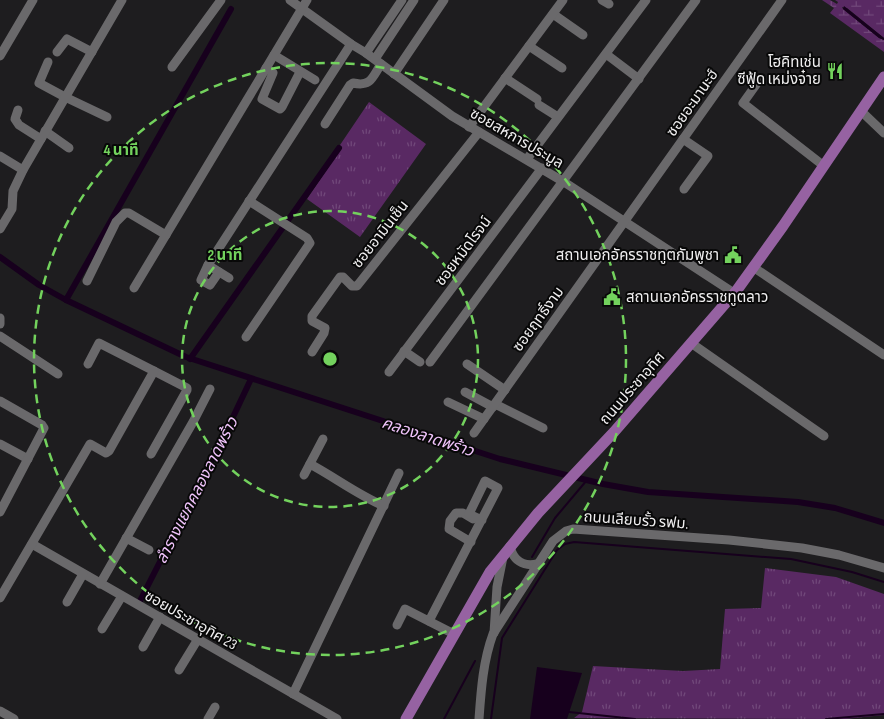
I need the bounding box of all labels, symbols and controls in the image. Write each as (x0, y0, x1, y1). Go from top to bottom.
place label: โฮคิทเช่น ซีฟู้ด เหม่งจ๋าย (737, 53, 821, 89)
restaurant icon: โฮคิทเช่น ซีฟู้ด เหม่งจ๋าย (825, 61, 845, 81)
street label: ซอยอะมานะฮ์ (662, 66, 723, 140)
street label: ซอยสหการประมูล (467, 104, 567, 173)
text: 4 นาที (103, 141, 139, 160)
street label: ซอยอามินเซ็น (348, 197, 413, 272)
street label: ซอยหมัดโรจน์ (431, 213, 496, 290)
public building icon: สถานเอกอัครราชทูตกัมพูชา (723, 245, 743, 265)
text: 2 นาที (208, 246, 242, 265)
place label: สถานเอกอัครราชทูตกัมพูชา (556, 246, 719, 265)
street label: ซอยฤทธิ์งาม (508, 283, 568, 355)
public building icon: สถานเอกอัครราชทูตลาว (602, 287, 622, 307)
place label: สถานเอกอัครราชทูตลาว (626, 288, 768, 307)
street label: ถนนประชาอุทิศ (596, 348, 669, 429)
centre of rings (321, 350, 339, 368)
water label: ลำรางแยกคลองลาดพร้าว (152, 413, 243, 567)
water label: คลองลาดพร้าว (379, 414, 477, 462)
street label: ถนนเลียบรั้ว รฟม. (583, 506, 689, 534)
street label: ซอยประชาอุทิศ 23 (141, 586, 240, 655)

